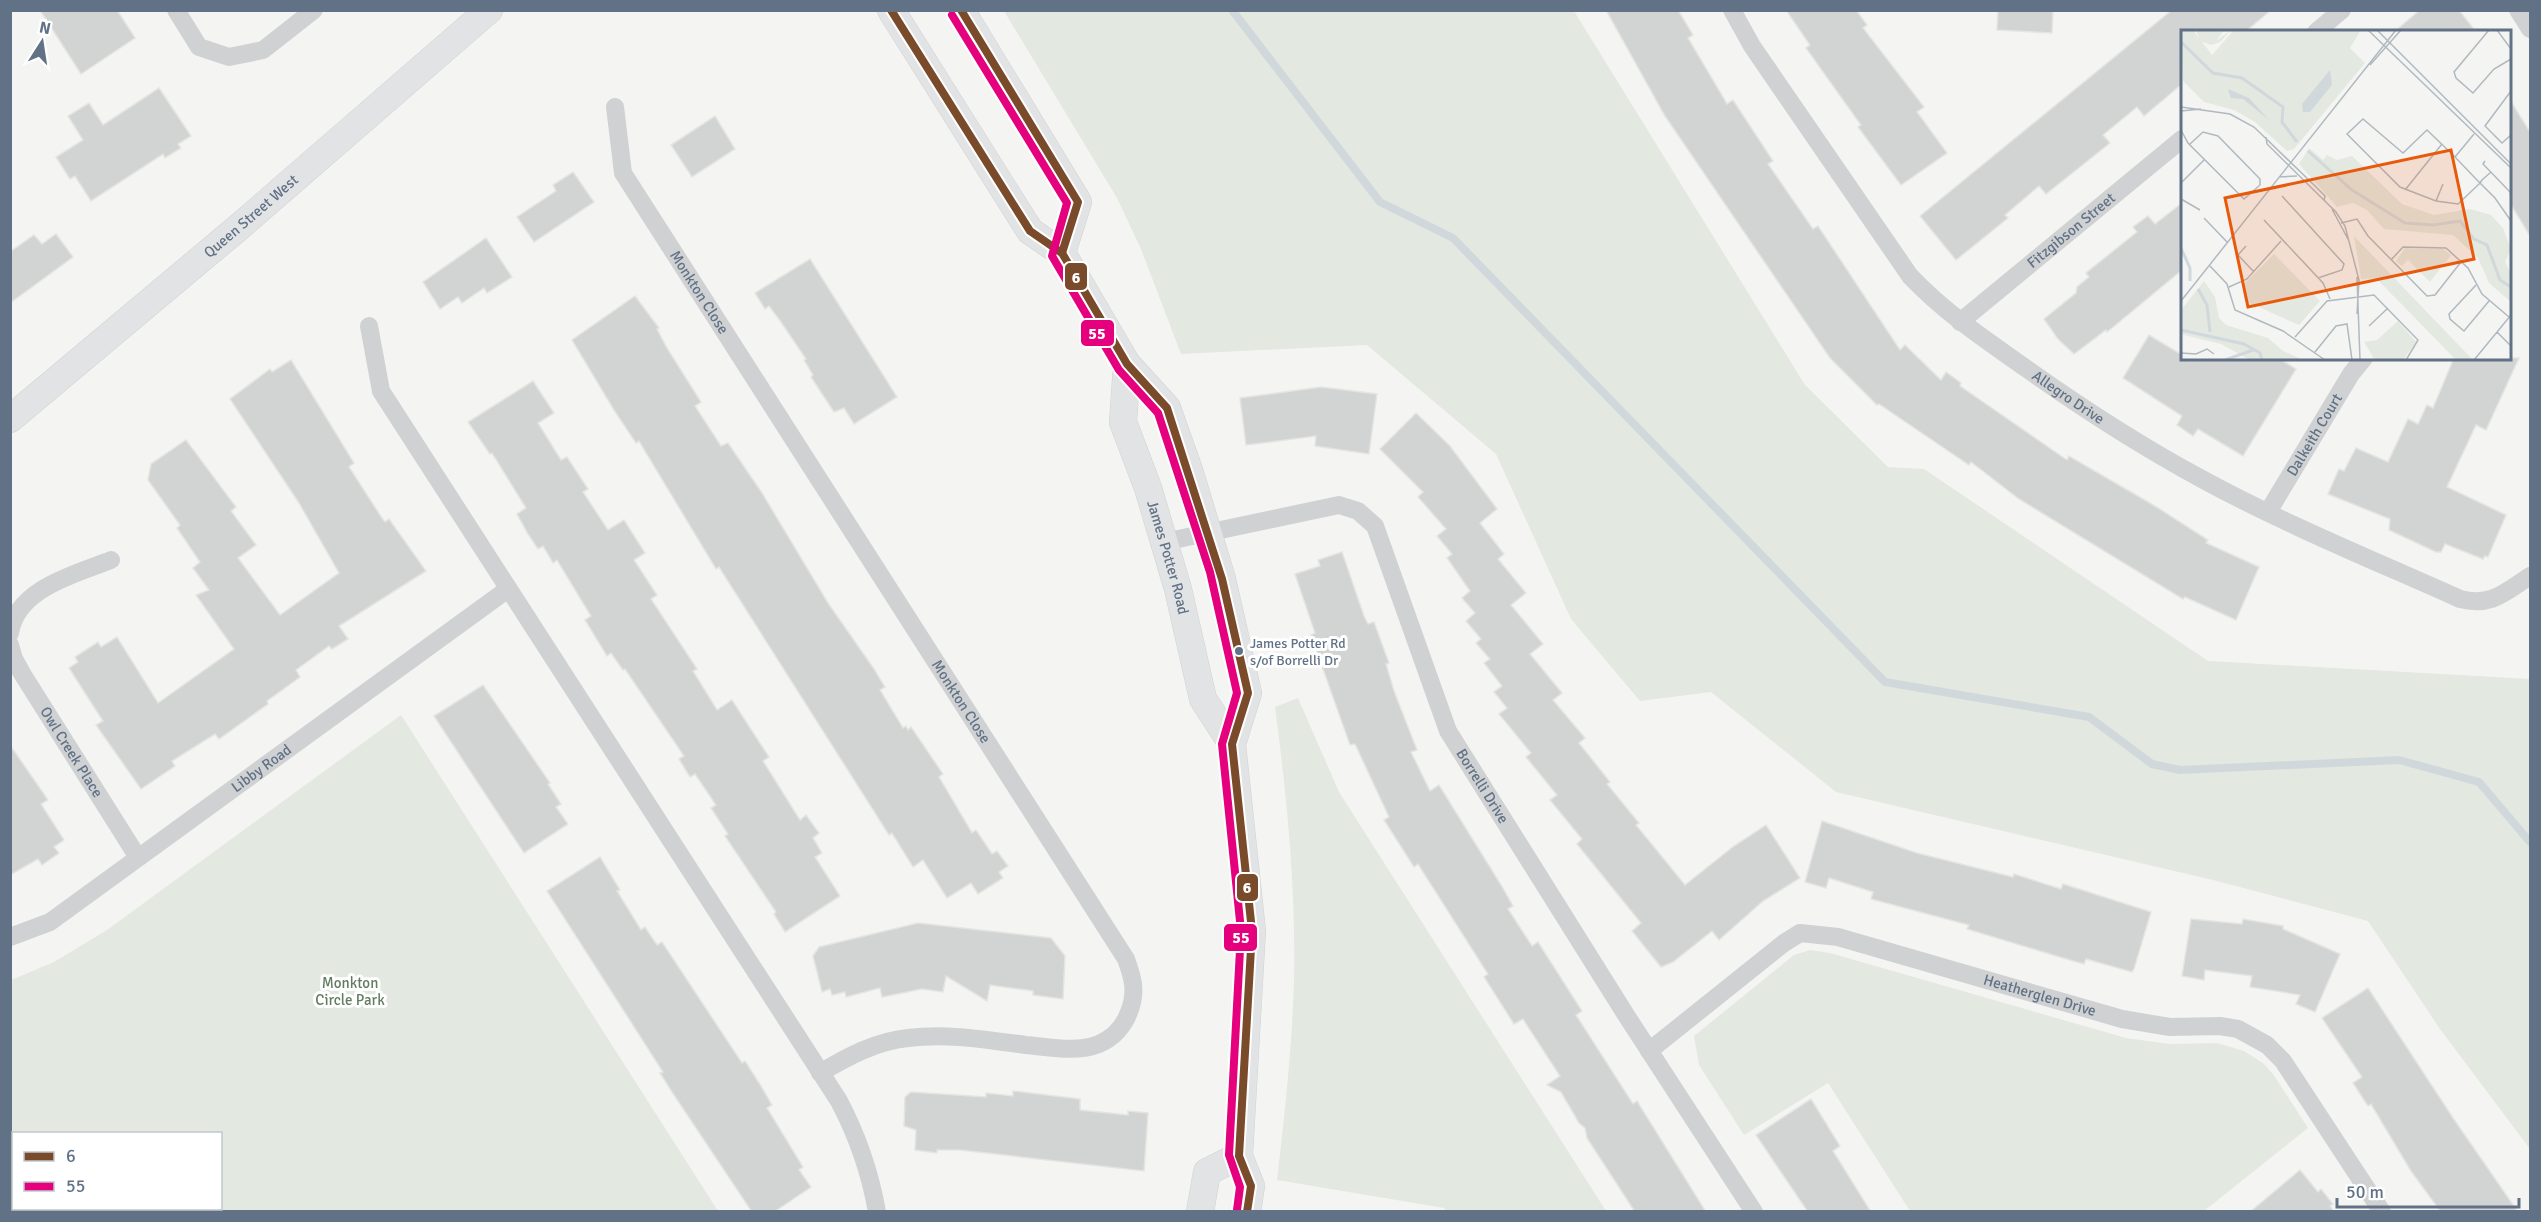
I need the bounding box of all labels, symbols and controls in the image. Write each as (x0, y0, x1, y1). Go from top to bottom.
north arrow (12, 12, 72, 72)
text: N (37, 17, 52, 39)
inset map (2181, 30, 2511, 360)
street label: Queen Street West (200, 171, 302, 262)
street label: Fitzgibson Street (2023, 189, 2119, 272)
street label: Monkton Close (666, 247, 733, 337)
line badge: 6 (1064, 262, 1088, 291)
text: 6 (1072, 268, 1081, 288)
line badge: 55 (1080, 319, 1115, 347)
text: 55 (1088, 324, 1106, 344)
street label: Allegro Drive (2029, 367, 2108, 428)
street label: Dalkeith Court (2283, 390, 2346, 479)
street label: James Potter Road (1143, 498, 1193, 616)
place label: James Potter Rd s/of Borrelli Dr (1250, 635, 1346, 669)
marker: James Potter Rd s/of Borrelli Dr (1233, 645, 1245, 657)
street label: Monkton Close (928, 657, 995, 747)
street label: Owl Creek Place (36, 703, 107, 801)
street label: Libby Road (228, 740, 295, 796)
street label: Borrelli Drive (1452, 745, 1513, 827)
line badge: 6 (1236, 873, 1259, 902)
text: 6 (1243, 878, 1252, 898)
line badge: 55 (1223, 923, 1258, 952)
text: 55 (1232, 928, 1250, 948)
street label: Heatherglen Drive (1981, 970, 2098, 1020)
park label: Monkton Circle Park (315, 974, 385, 1009)
legend (12, 1132, 222, 1210)
text: 6 (66, 1145, 76, 1167)
scale bar (2337, 1171, 2518, 1209)
text: 55 (66, 1175, 85, 1197)
text: 50 m (2346, 1181, 2384, 1203)

